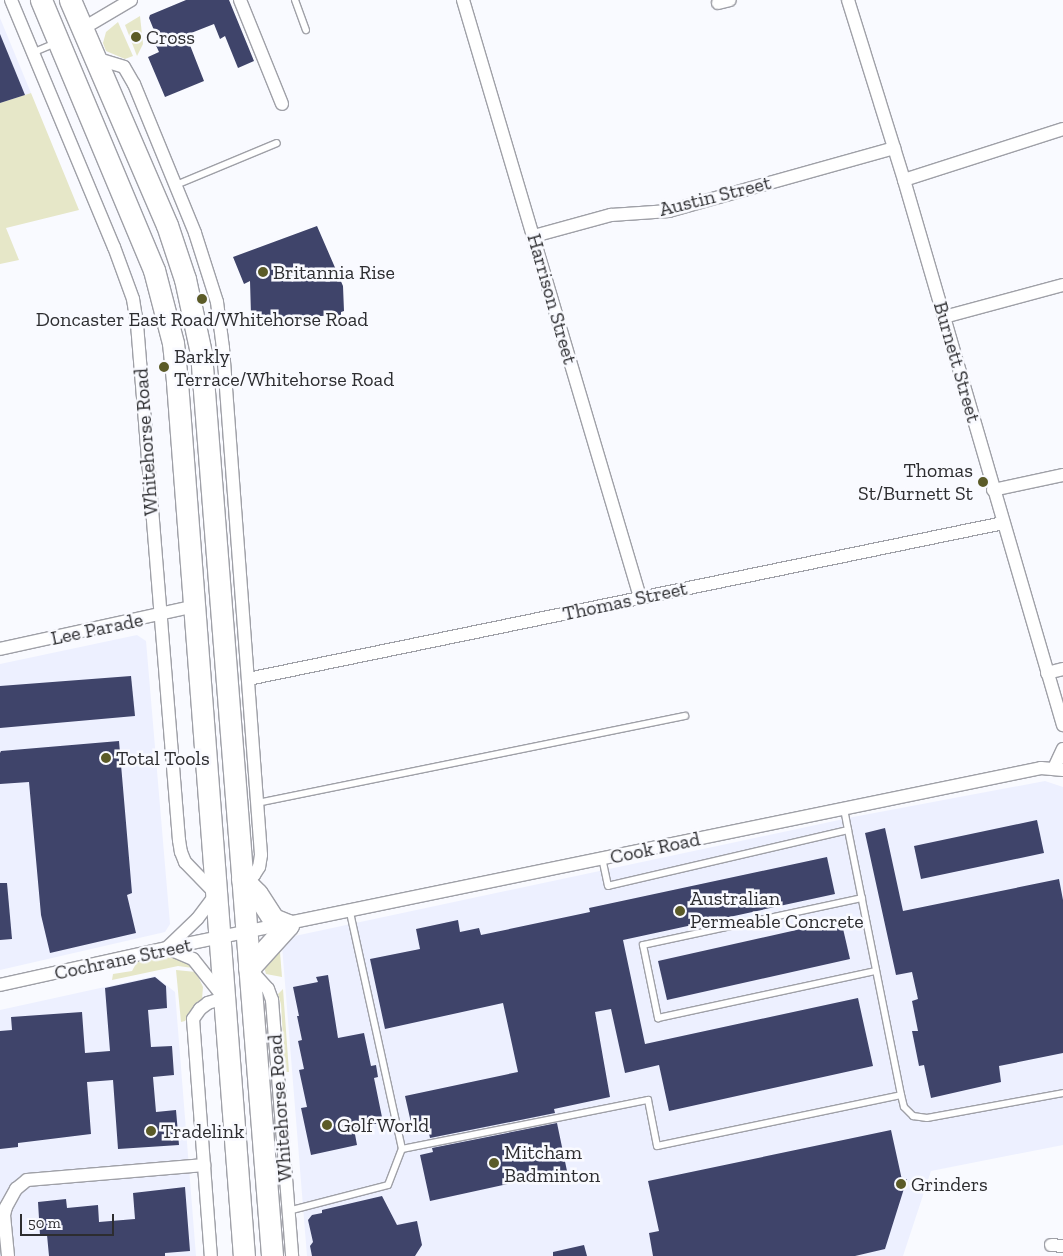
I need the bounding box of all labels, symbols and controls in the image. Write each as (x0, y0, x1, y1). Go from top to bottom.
place label: Cross (146, 25, 195, 49)
marker: Cross (130, 31, 142, 43)
street label: Austin Street (657, 171, 773, 221)
street label: Harrison Street (522, 231, 582, 367)
place label: Britannia Rise (273, 260, 395, 284)
marker: Britannia Rise (257, 266, 269, 278)
marker: Doncaster East Road/Whitehorse Road (196, 293, 208, 305)
street label: Burnett Street (928, 299, 986, 425)
place label: Doncaster East Road/Whitehorse Road (35, 307, 369, 331)
place label: Barkly Terrace/Whitehorse Road (174, 344, 394, 391)
marker: Barkly Terrace/Whitehorse Road (158, 361, 170, 373)
street label: Whitehorse Road (129, 367, 163, 517)
place label: Thomas St/Burnett St (858, 459, 973, 506)
marker: Thomas St/Burnett St (977, 476, 989, 488)
street label: Thomas Street (561, 576, 689, 626)
street label: Lee Parade (49, 608, 145, 650)
place label: Total Tools (116, 746, 210, 770)
marker: Total Tools (100, 752, 112, 764)
street label: Cook Road (608, 827, 702, 869)
place label: Australian Permeable Concrete (690, 887, 864, 934)
marker: Australian Permeable Concrete (674, 905, 686, 917)
street label: Cochrane Street (52, 933, 194, 985)
street label: Whitehorse Road (263, 1033, 297, 1183)
place label: Golf World (337, 1113, 430, 1137)
place label: Tradelink (161, 1119, 244, 1143)
marker: Golf World (321, 1119, 333, 1131)
marker: Tradelink (145, 1125, 157, 1137)
place label: Mitcham Badminton (504, 1140, 600, 1187)
marker: Mitcham Badminton (488, 1157, 500, 1169)
place label: Grinders (911, 1172, 988, 1196)
marker: Grinders (895, 1178, 907, 1190)
scale bar (22, 1204, 116, 1236)
text: 50 m (28, 1214, 61, 1232)

